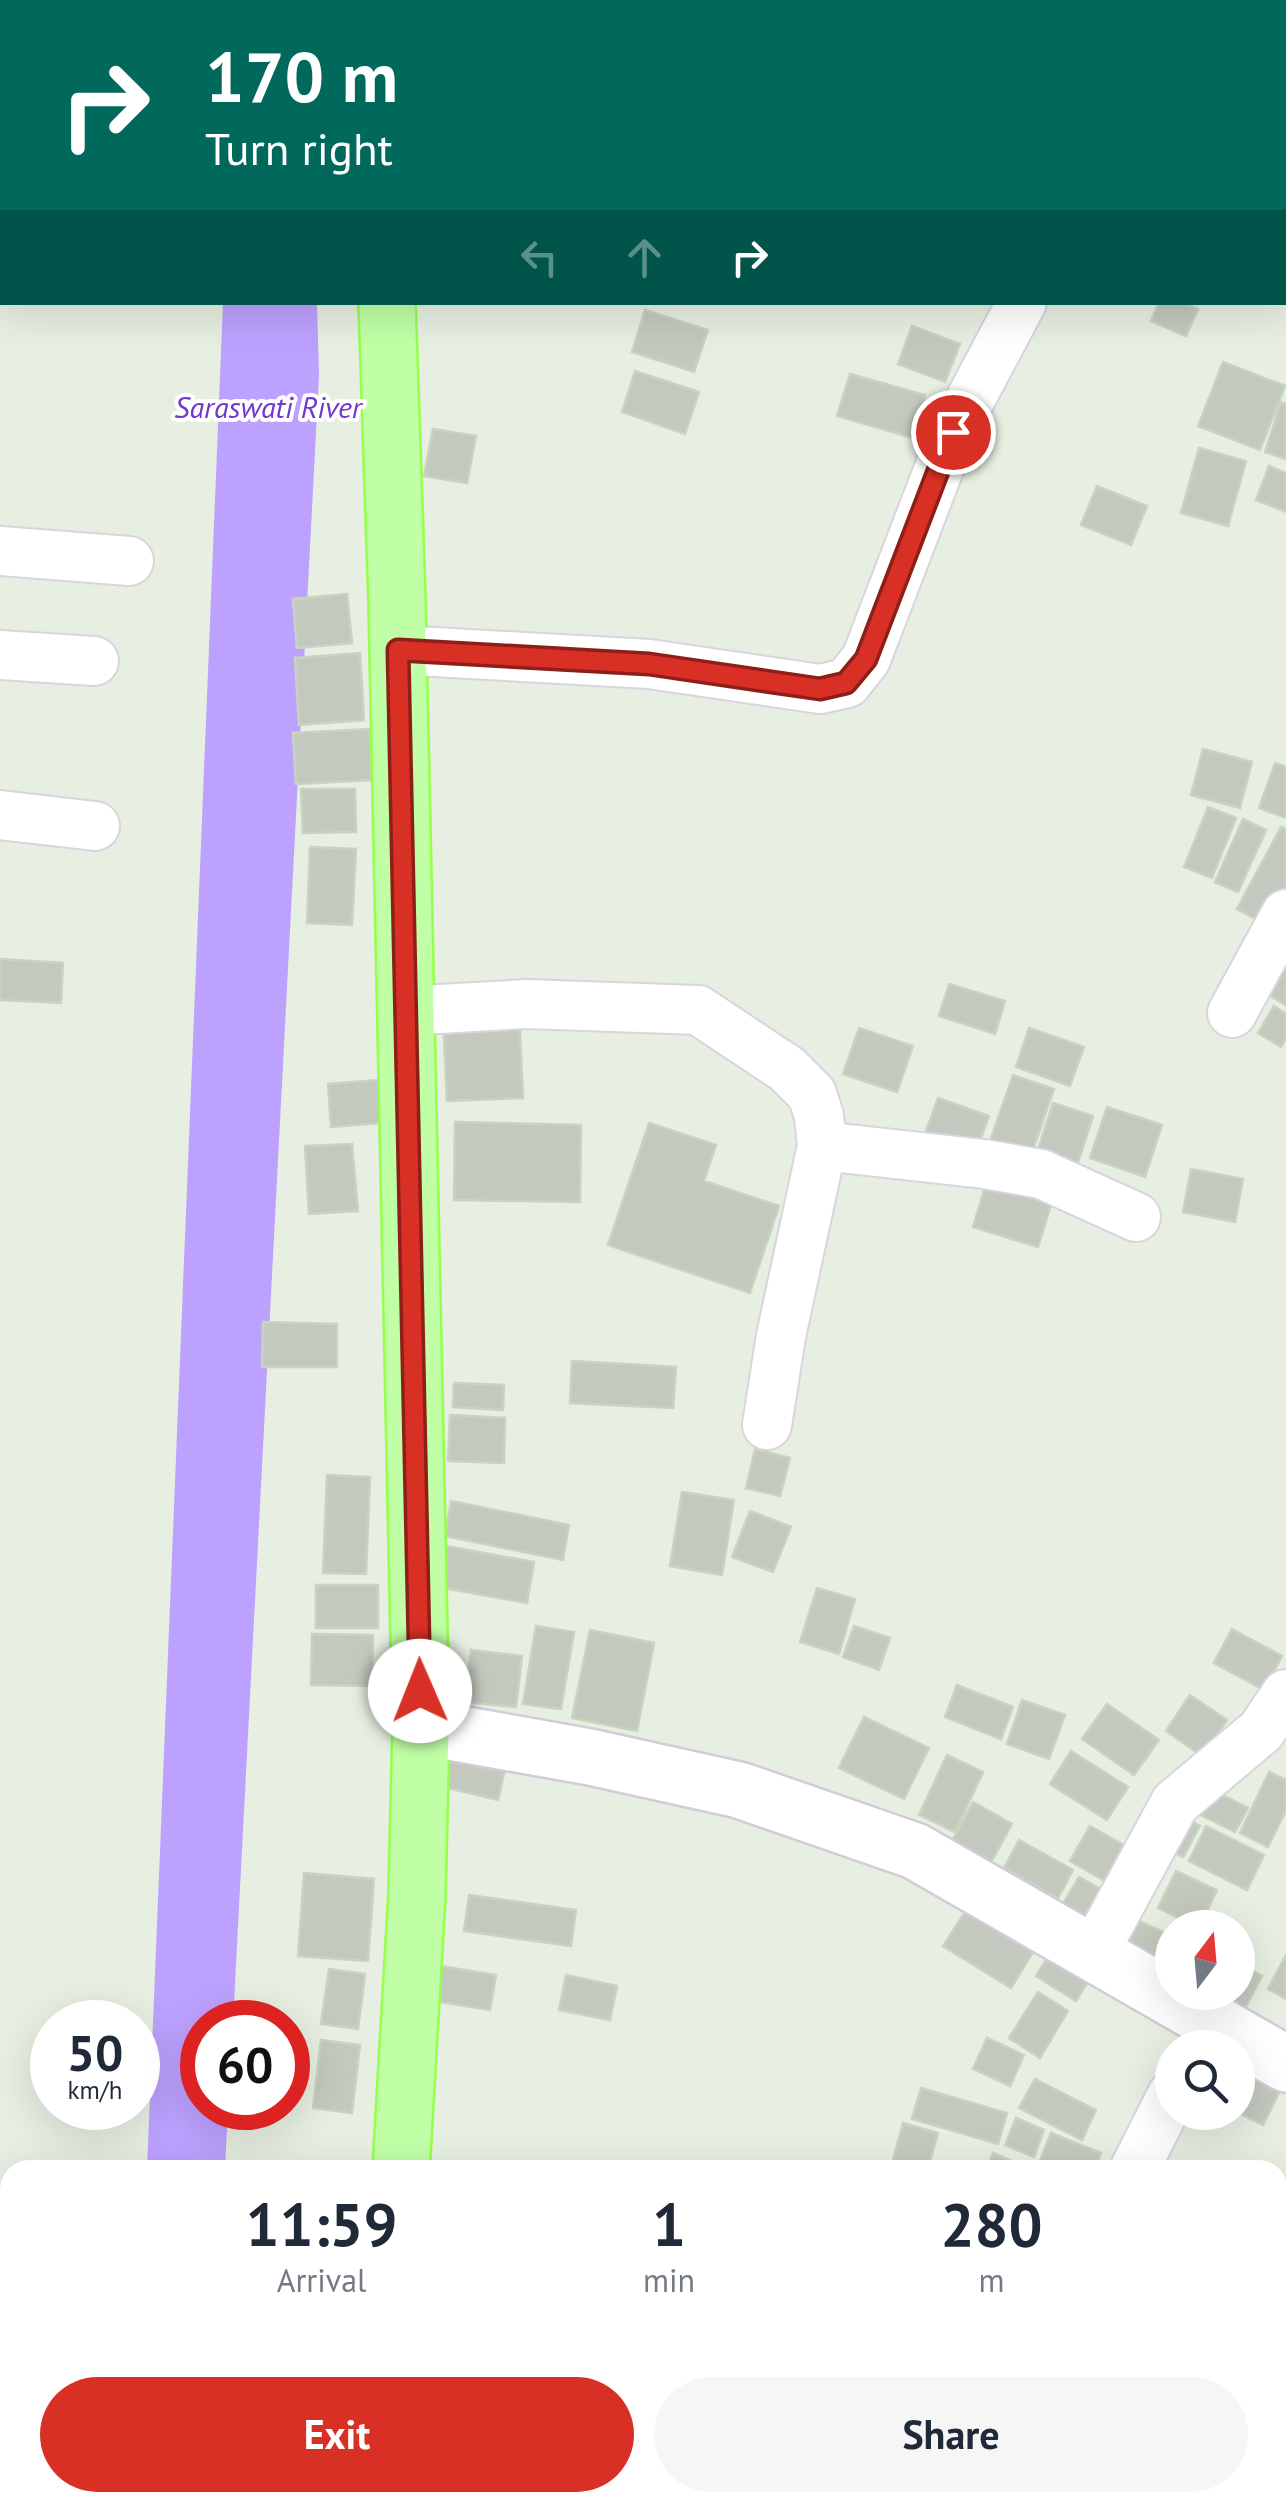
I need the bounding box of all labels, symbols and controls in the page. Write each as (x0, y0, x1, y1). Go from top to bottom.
text: 170 m (205, 31, 398, 121)
icon: right (40, 40, 170, 170)
text: Turn right (205, 119, 393, 177)
icon: left (512, 230, 567, 285)
icon: ahead (617, 230, 672, 285)
icon: right (722, 230, 777, 285)
water label: Saraswati River (174, 387, 364, 426)
pin (911, 390, 996, 475)
icon: arrive (926, 405, 981, 460)
position arrow (368, 1639, 472, 1743)
north arrow (1155, 1910, 1255, 2010)
map controls (1155, 1910, 1255, 2130)
speed limit sign: 60 (180, 2000, 310, 2130)
text: 50 (67, 2020, 123, 2085)
button: search (1155, 2030, 1255, 2130)
text: km/h (68, 2074, 122, 2106)
text: 11:59 (245, 2185, 398, 2263)
text: 1 (652, 2185, 686, 2263)
text: 280 (941, 2185, 1043, 2263)
text: Arrival (277, 2259, 366, 2301)
text: min (643, 2259, 695, 2301)
text: m (979, 2259, 1005, 2301)
button: Exit (40, 2377, 634, 2492)
button: Share (654, 2377, 1248, 2492)

